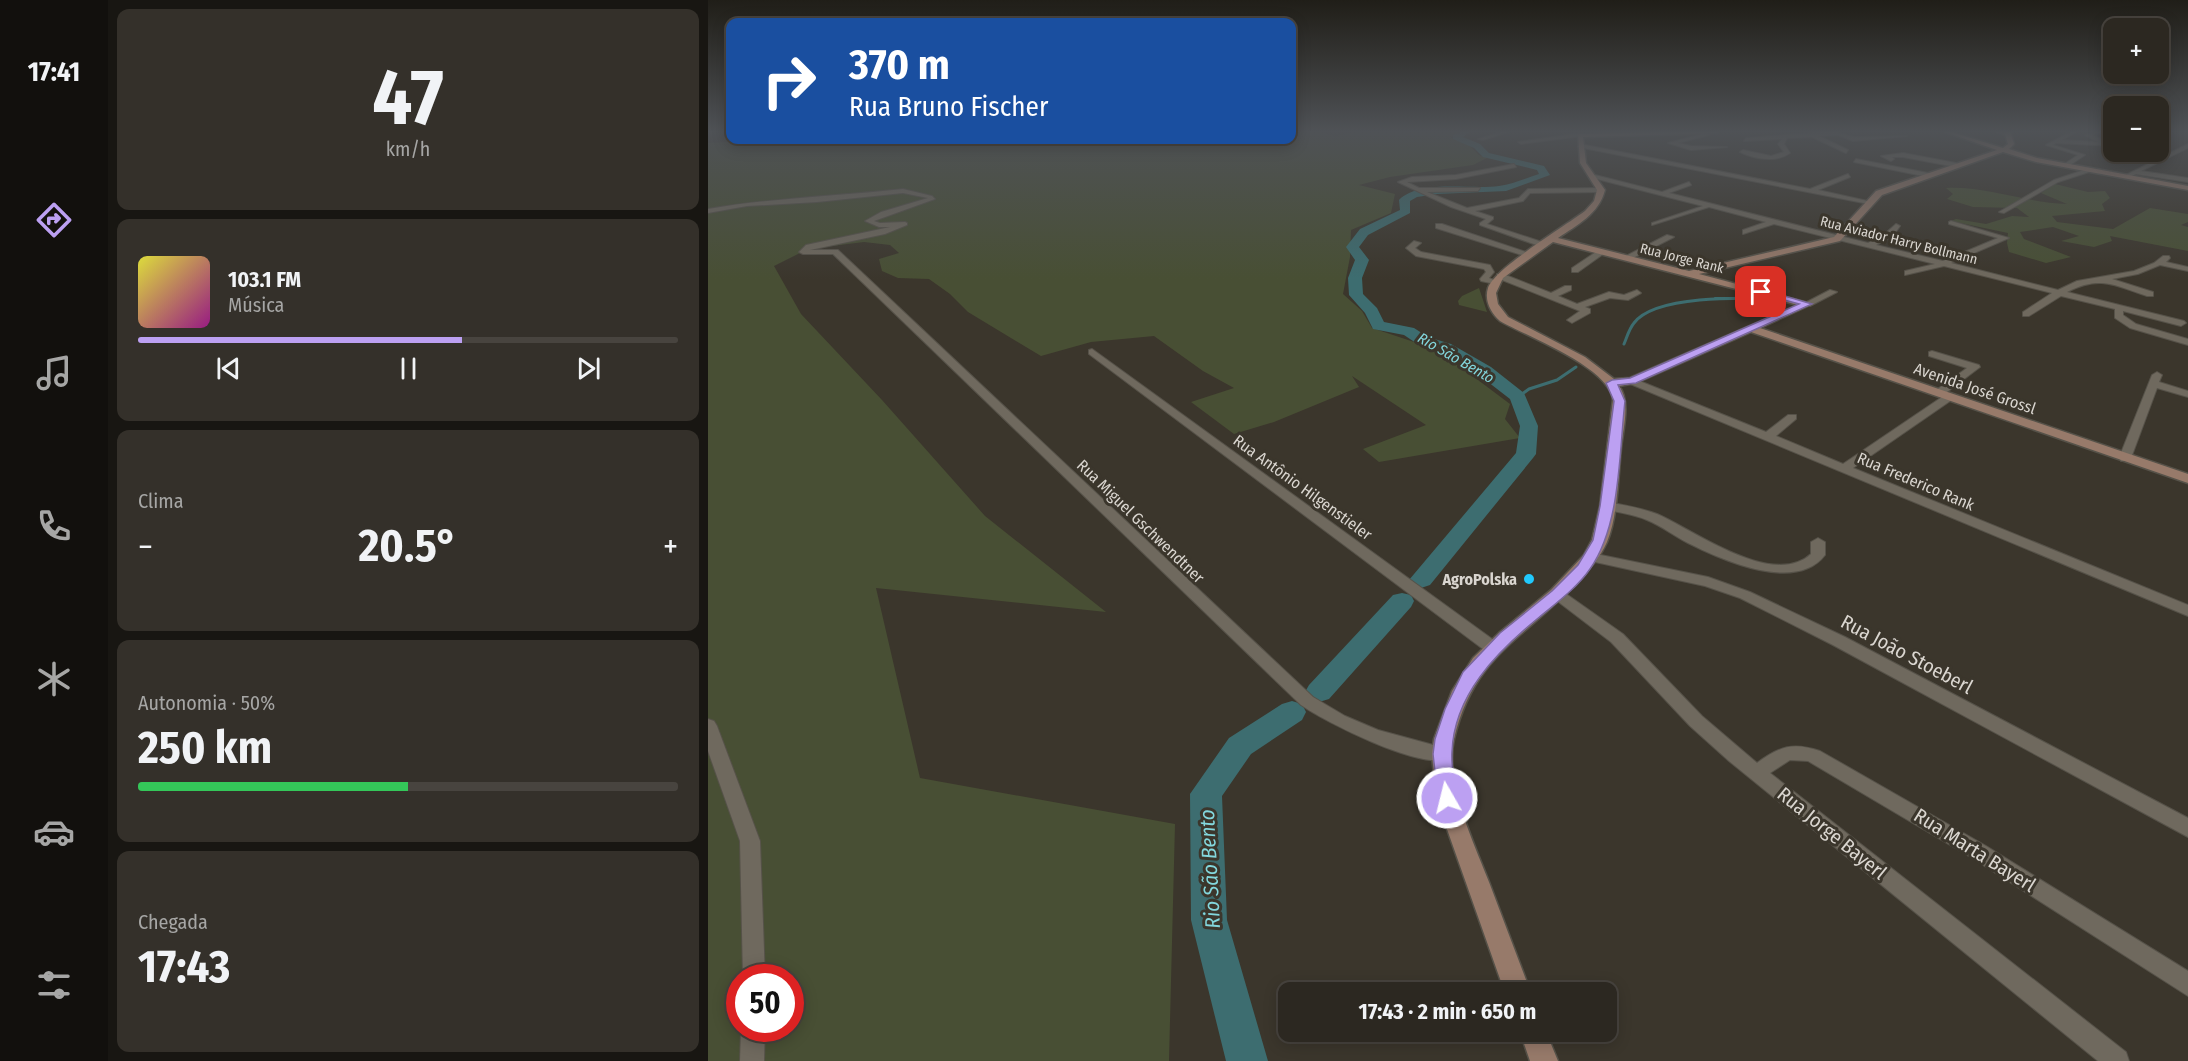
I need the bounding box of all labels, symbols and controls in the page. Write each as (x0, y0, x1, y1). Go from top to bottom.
map controls (2103, 18, 2169, 162)
button: + (2103, 18, 2169, 84)
text: 370 m (849, 40, 950, 90)
icon: right (750, 42, 828, 120)
text: 47 (372, 51, 444, 145)
text: 17:41 (28, 56, 80, 88)
text: Rua Bruno Fischer (849, 91, 1048, 123)
button: − (2103, 96, 2169, 162)
text: km/h (386, 137, 430, 161)
icon: directions (33, 199, 75, 241)
street label: Rua Aviador Harry Bollmann (1818, 213, 1979, 268)
street label: Rua Jorge Rank (1638, 240, 1726, 277)
text: 103.1 FM (228, 266, 301, 293)
pin (1735, 266, 1786, 317)
icon: arrive (1744, 275, 1777, 308)
text: Música (228, 293, 284, 317)
water label: Rio São Bento (1415, 329, 1498, 387)
icon: music (33, 352, 75, 394)
icon: previous (212, 352, 245, 385)
icon: pause (392, 352, 425, 385)
icon: next (572, 352, 605, 385)
street label: Avenida José Grossl (1911, 359, 2038, 418)
street label: Rua Antônio Hilgenstieler (1230, 431, 1376, 544)
street label: Rua Frederico Rank (1854, 448, 1978, 515)
street label: Rua Miguel Gschwendtner (1073, 456, 1209, 587)
text: Clima (138, 489, 183, 513)
icon: phone (33, 505, 75, 547)
text: 20.5° (358, 519, 457, 573)
text: − (138, 527, 153, 567)
text: + (663, 527, 678, 567)
place label: AgroPolska (1441, 570, 1517, 589)
marker: AgroPolska (1522, 572, 1536, 586)
street label: Rua João Stoeberl (1837, 609, 1977, 699)
icon: climate (33, 658, 75, 700)
text: Autonomia · 50% (138, 691, 275, 715)
text: 250 km (138, 721, 272, 775)
position arrow (1415, 766, 1479, 830)
street label: Rua Jorge Bayerl (1773, 782, 1891, 884)
street label: Rua Marta Bayerl (1910, 803, 2040, 897)
water label: Rio São Bento (1194, 809, 1226, 929)
icon: car (33, 811, 75, 853)
text: Chegada (138, 910, 208, 934)
text: 17:43 (138, 940, 230, 994)
icon: filters (33, 964, 75, 1006)
speed limit sign: 50 (726, 964, 804, 1042)
text: 17:43 · 2 min · 650 m (1359, 998, 1536, 1025)

